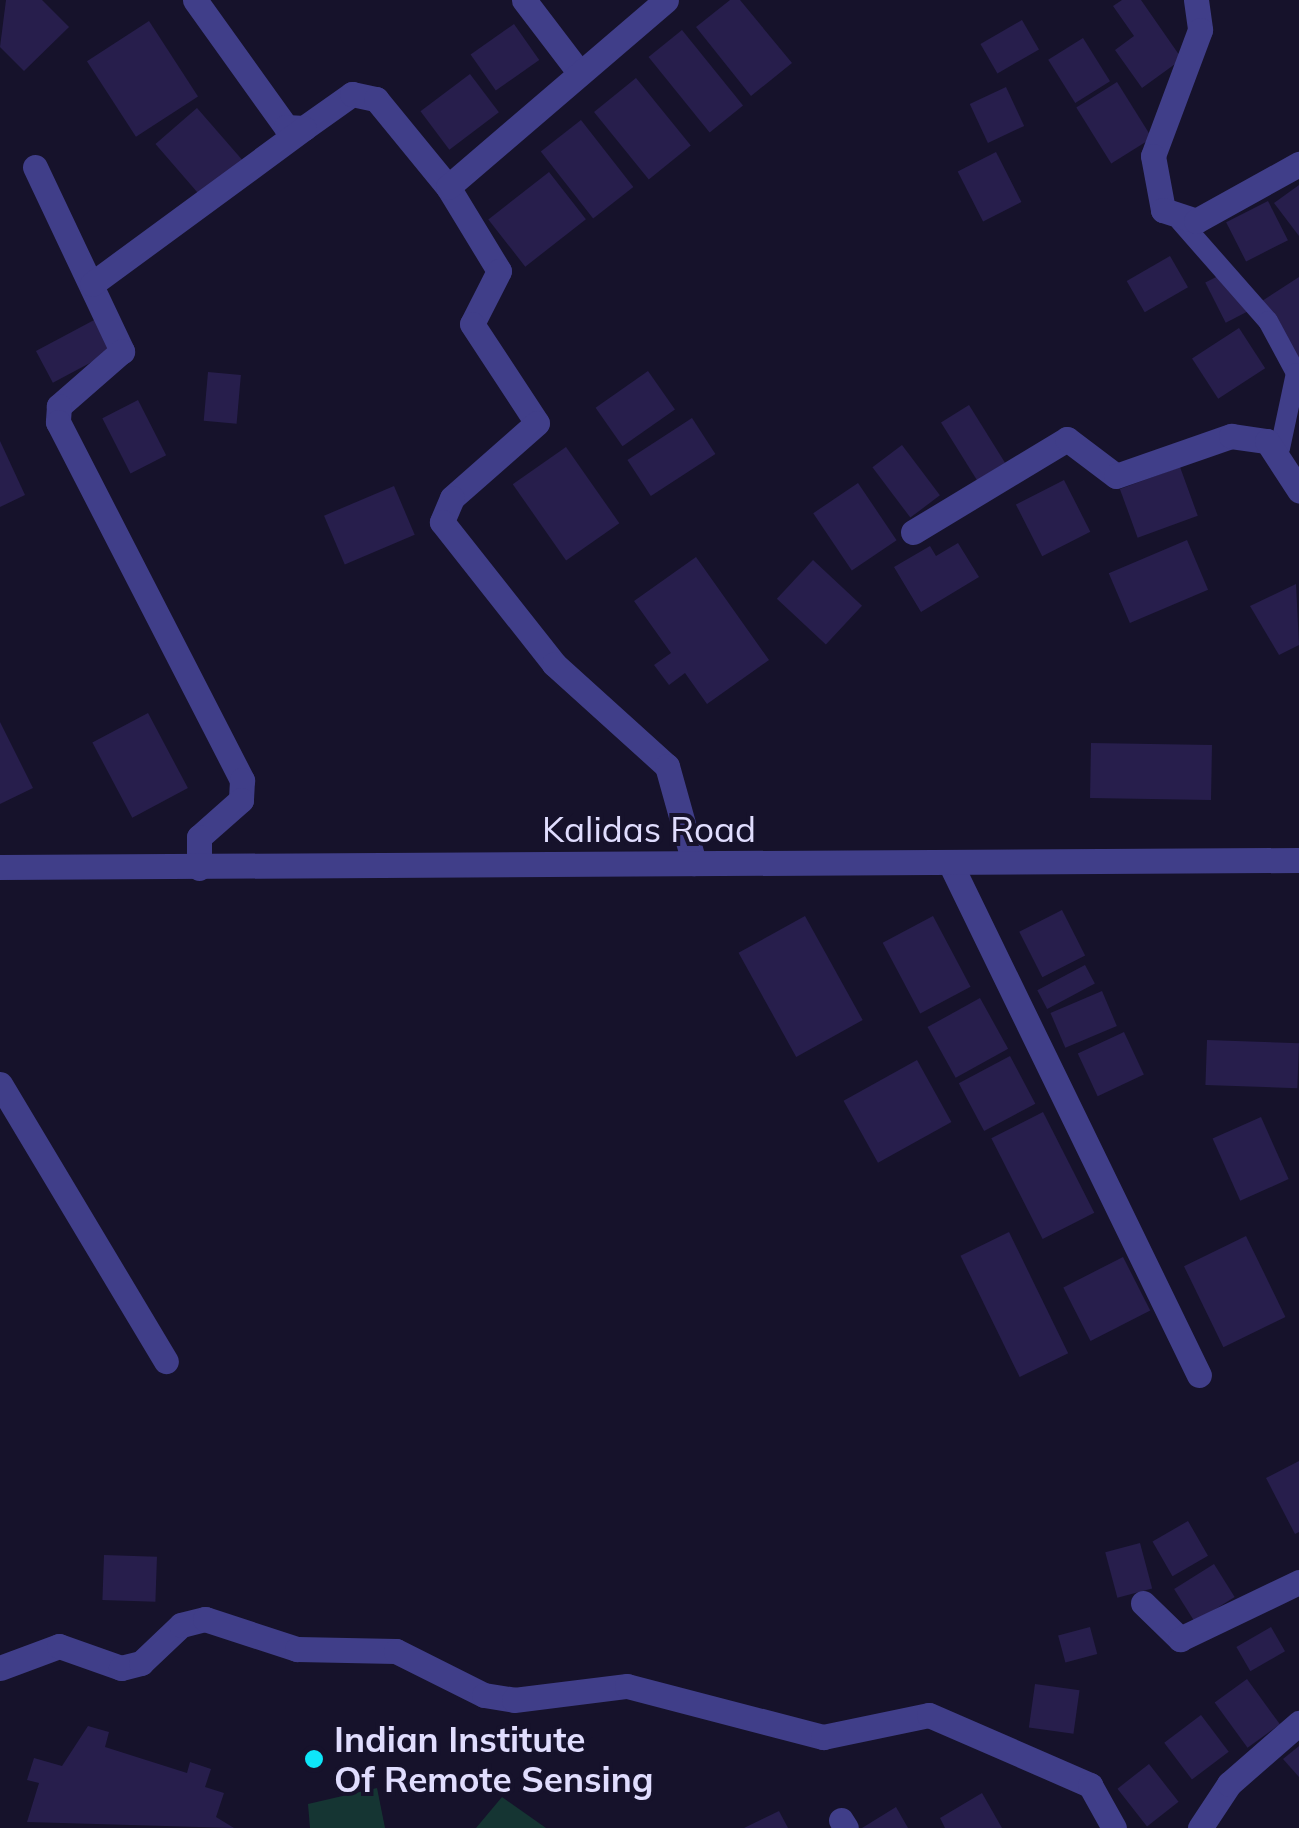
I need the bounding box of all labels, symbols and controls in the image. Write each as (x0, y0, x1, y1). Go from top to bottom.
street label: Kalidas Road (542, 808, 756, 850)
place label: Indian Institute Of Remote Sensing (334, 1718, 654, 1800)
marker: Indian Institute Of Remote Sensing (303, 1748, 325, 1770)

